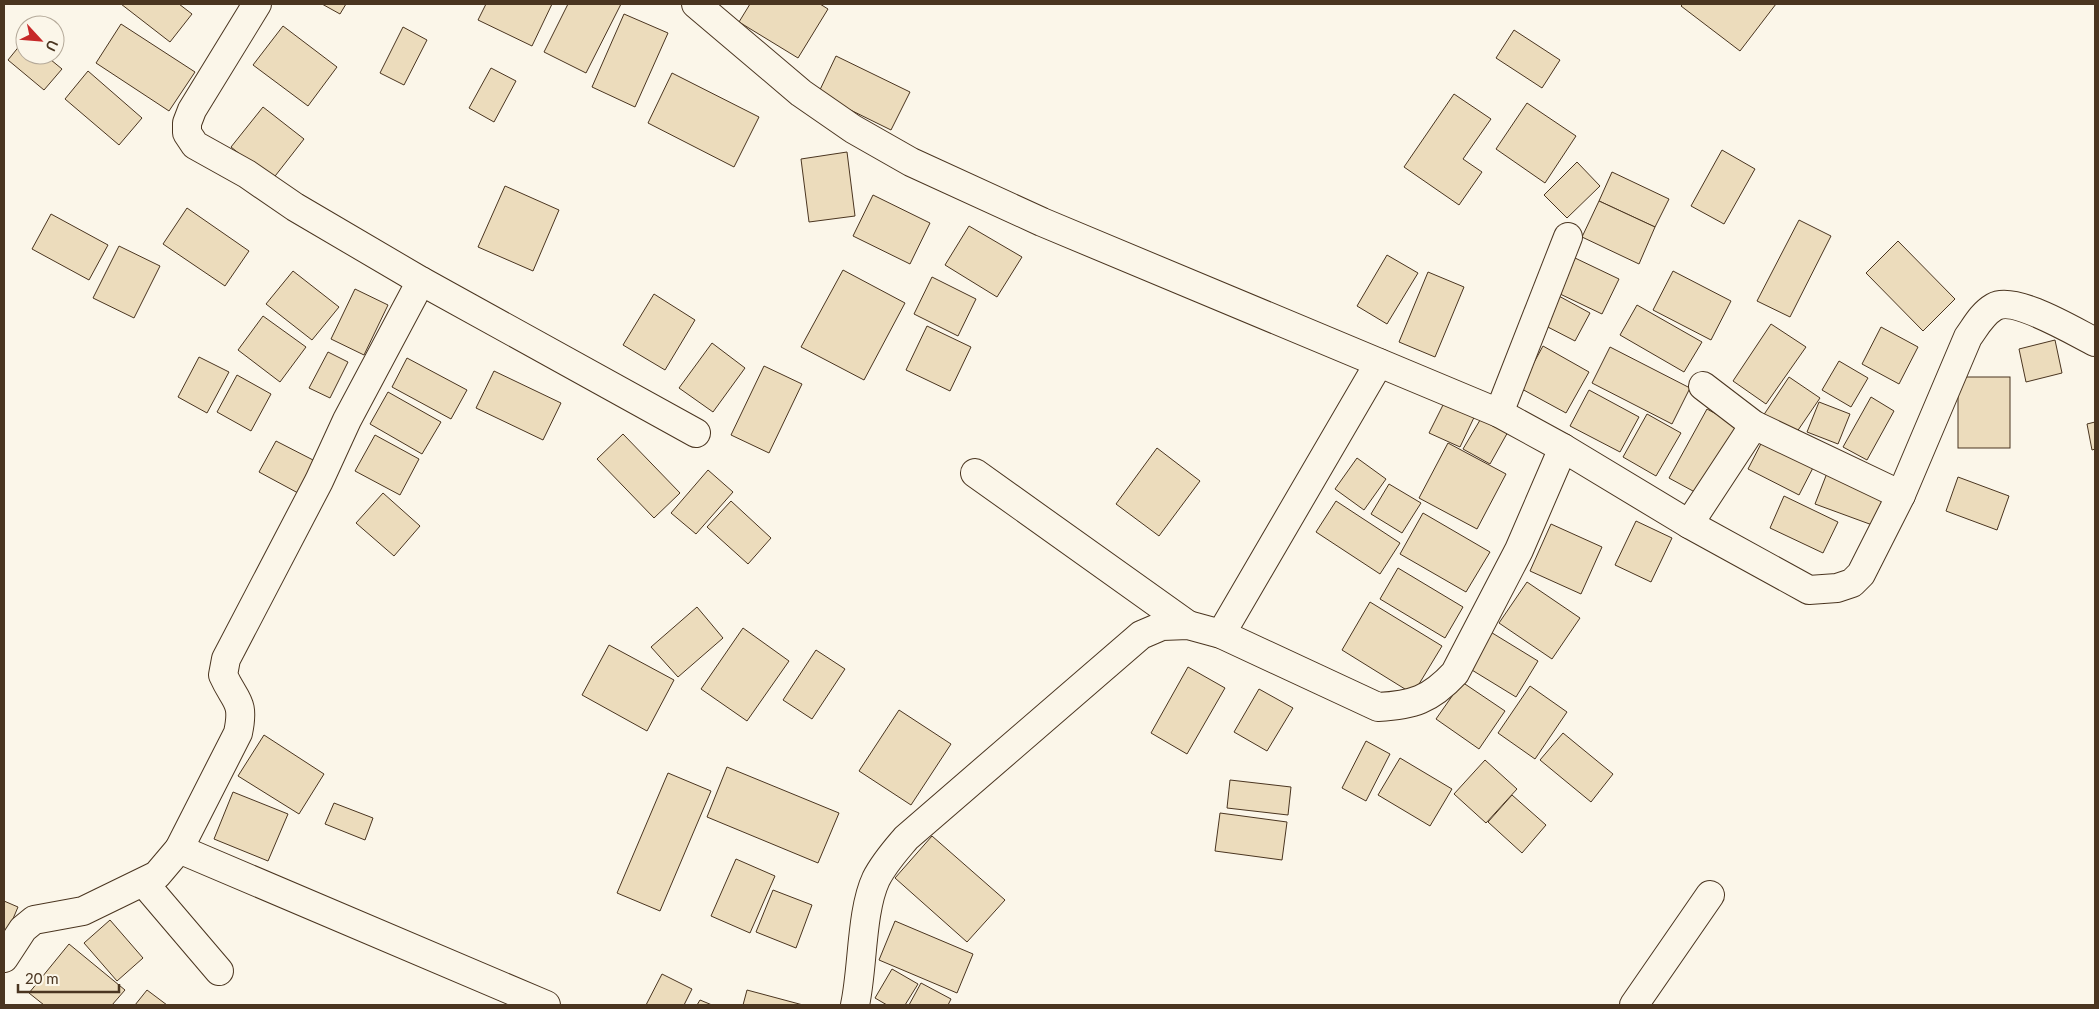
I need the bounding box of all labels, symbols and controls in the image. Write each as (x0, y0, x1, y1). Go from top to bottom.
north arrow (15, 15, 65, 65)
text: U (42, 38, 62, 54)
scale bar (18, 962, 119, 994)
text: 20 m (25, 969, 59, 987)

